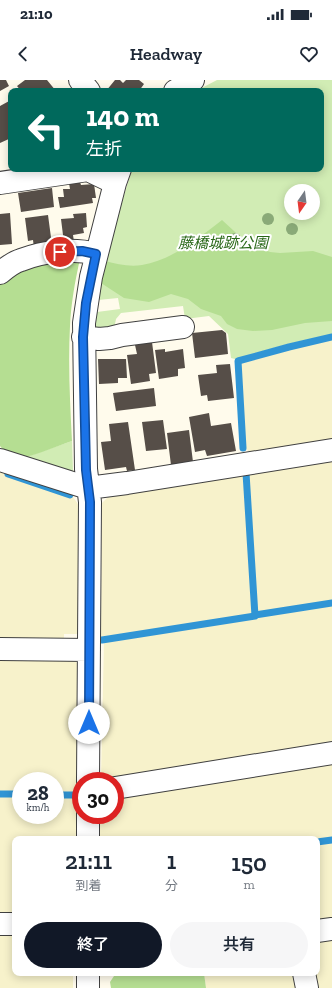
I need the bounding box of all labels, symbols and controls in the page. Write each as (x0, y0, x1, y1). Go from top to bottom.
text: 21:10 (20, 5, 53, 23)
icon: back (12, 43, 34, 65)
text: Headway (130, 43, 202, 65)
icon: heart (298, 43, 320, 65)
text: 140 m (86, 100, 159, 133)
icon: left (20, 104, 72, 156)
text: 左折 (86, 138, 122, 160)
north arrow (284, 184, 320, 220)
map controls (284, 184, 320, 220)
park label: 藤橋城跡公園 (178, 234, 270, 252)
pin (43, 235, 77, 269)
icon: arrive (49, 241, 71, 263)
position arrow (68, 702, 110, 744)
speed limit sign: 30 (72, 772, 124, 824)
text: 28 (27, 781, 49, 805)
text: km/h (27, 802, 49, 814)
text: 21:11 (65, 846, 112, 875)
text: 1 (167, 846, 176, 875)
text: 150 (231, 848, 267, 877)
text: m (243, 877, 255, 892)
text: 到着 (76, 878, 102, 893)
text: 分 (165, 878, 178, 893)
button: 終了 (24, 922, 162, 968)
button: 共有 (170, 922, 308, 968)

